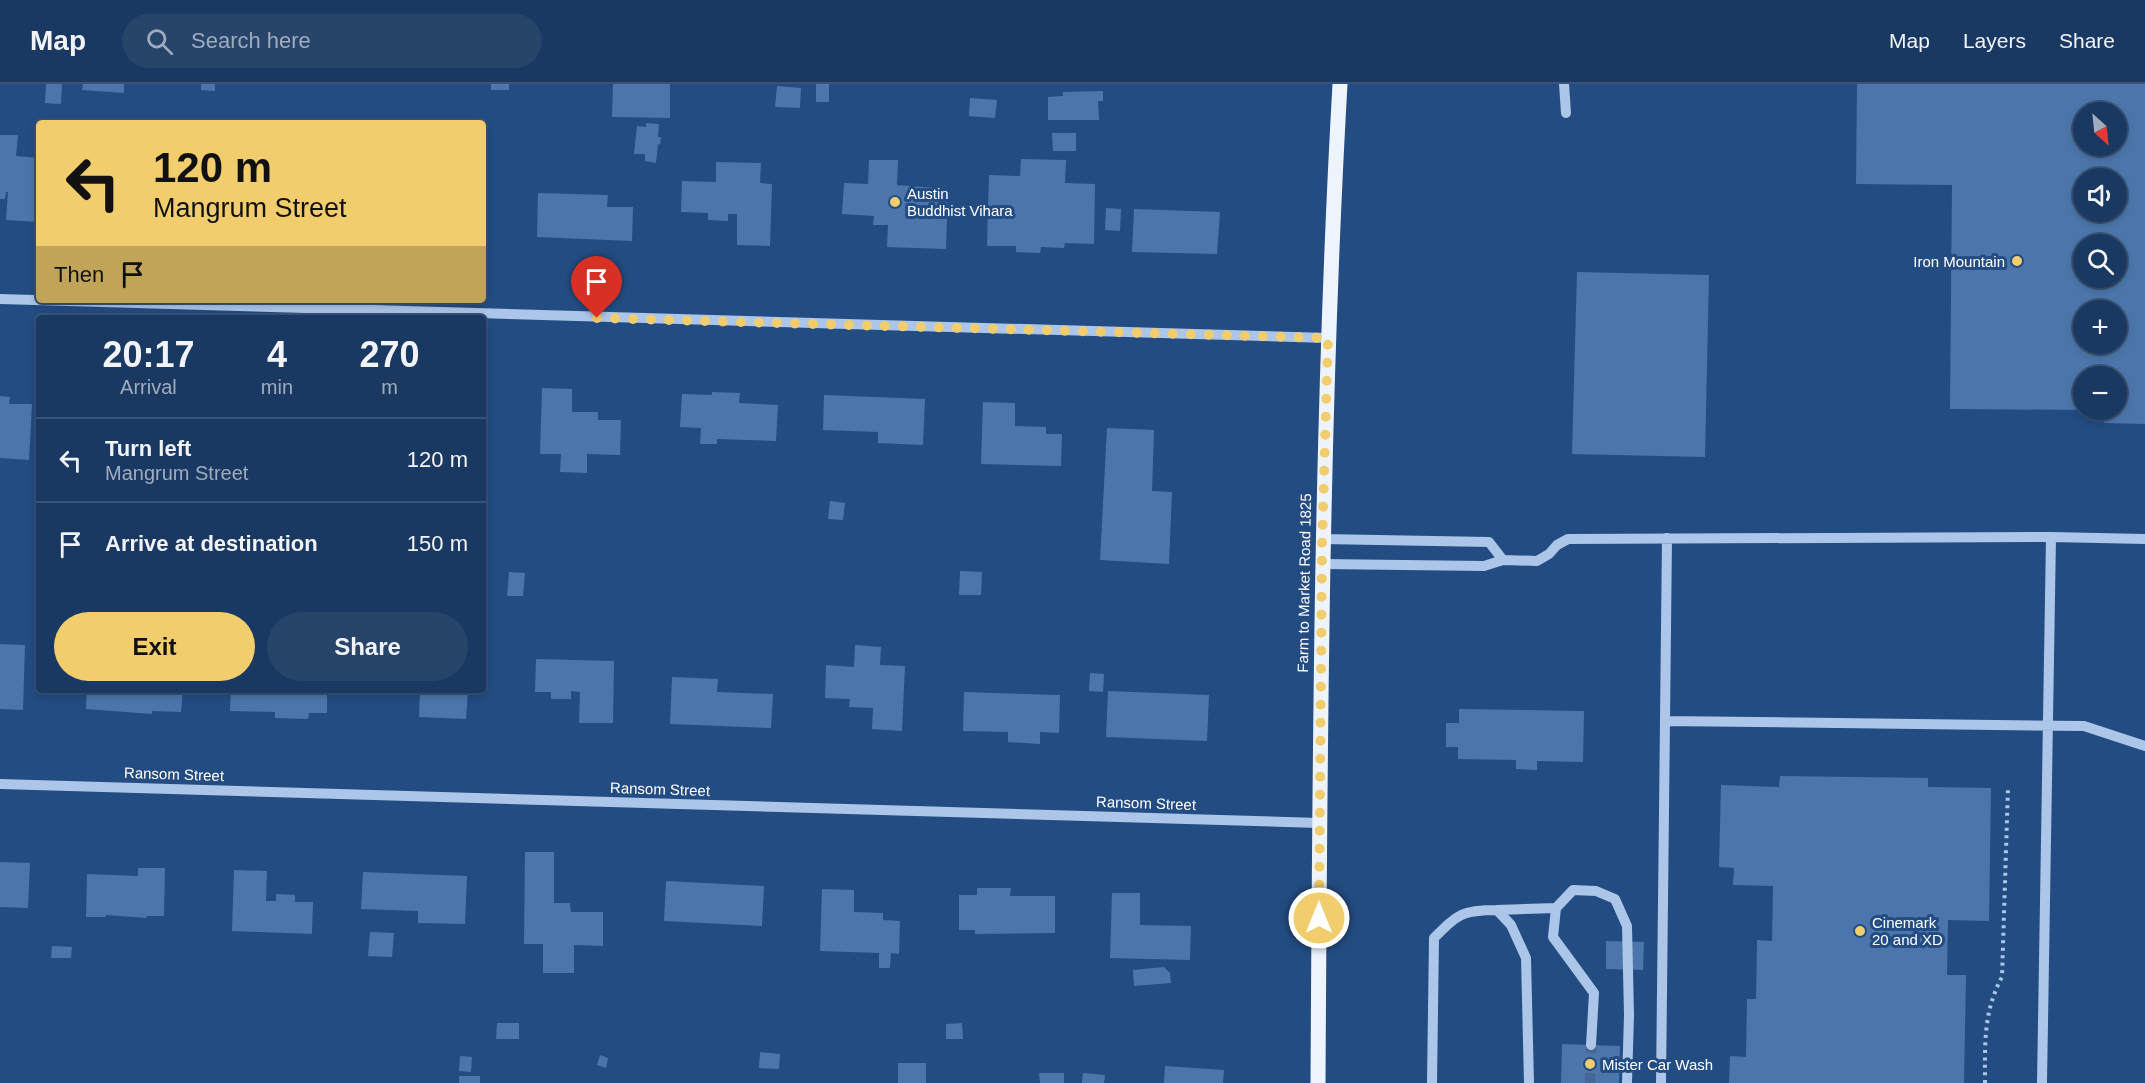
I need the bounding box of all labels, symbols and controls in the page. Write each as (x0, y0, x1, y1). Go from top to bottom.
search box (122, 14, 542, 68)
text: Map (30, 25, 86, 56)
icon: search (143, 25, 176, 58)
text: Search here (191, 28, 311, 53)
text: Map (1889, 29, 1930, 52)
text: Layers (1963, 29, 2026, 52)
text: Share (2059, 29, 2115, 52)
north arrow (2073, 102, 2127, 156)
map controls (2073, 102, 2127, 420)
icon: left (54, 144, 132, 222)
text: 120 m (153, 144, 272, 191)
button: sound (2073, 168, 2127, 222)
place label: Austin Buddhist Vihara (907, 185, 1013, 219)
text: Mangrum Street (153, 193, 347, 223)
marker: Austin Buddhist Vihara (888, 195, 902, 209)
button: search (2073, 234, 2127, 288)
place label: Iron Mountain (1913, 253, 2005, 270)
marker: Iron Mountain (2010, 254, 2024, 268)
pin (571, 256, 622, 318)
icon: arrive (116, 258, 149, 291)
text: Then (54, 262, 104, 287)
icon: arrive (580, 265, 613, 298)
button: + (2073, 300, 2127, 354)
text: 20:17 (102, 334, 194, 375)
text: 4 (267, 334, 287, 375)
text: 270 (359, 334, 420, 375)
button: − (2073, 366, 2127, 420)
text: Arrival (120, 376, 177, 398)
text: min (261, 376, 293, 398)
text: m (381, 376, 398, 398)
text: Turn left (105, 436, 191, 461)
icon: left (54, 444, 87, 477)
text: 120 m (407, 447, 468, 472)
text: Mangrum Street (105, 462, 248, 484)
street label: Farm to Market Road 1825 (1294, 493, 1314, 673)
icon: arrive (54, 528, 87, 561)
text: Arrive at destination (105, 531, 318, 556)
text: 150 m (407, 531, 468, 556)
button: Exit (54, 612, 255, 681)
button: Share (267, 612, 468, 681)
street label: Ransom Street (124, 764, 225, 784)
street label: Ransom Street (610, 779, 711, 799)
street label: Ransom Street (1096, 793, 1197, 813)
position arrow (1287, 886, 1351, 950)
place label: Cinemark 20 and XD (1872, 914, 1943, 948)
marker: Cinemark 20 and XD (1853, 924, 1867, 938)
place label: Mister Car Wash (1602, 1056, 1713, 1073)
marker: Mister Car Wash (1583, 1057, 1597, 1071)

